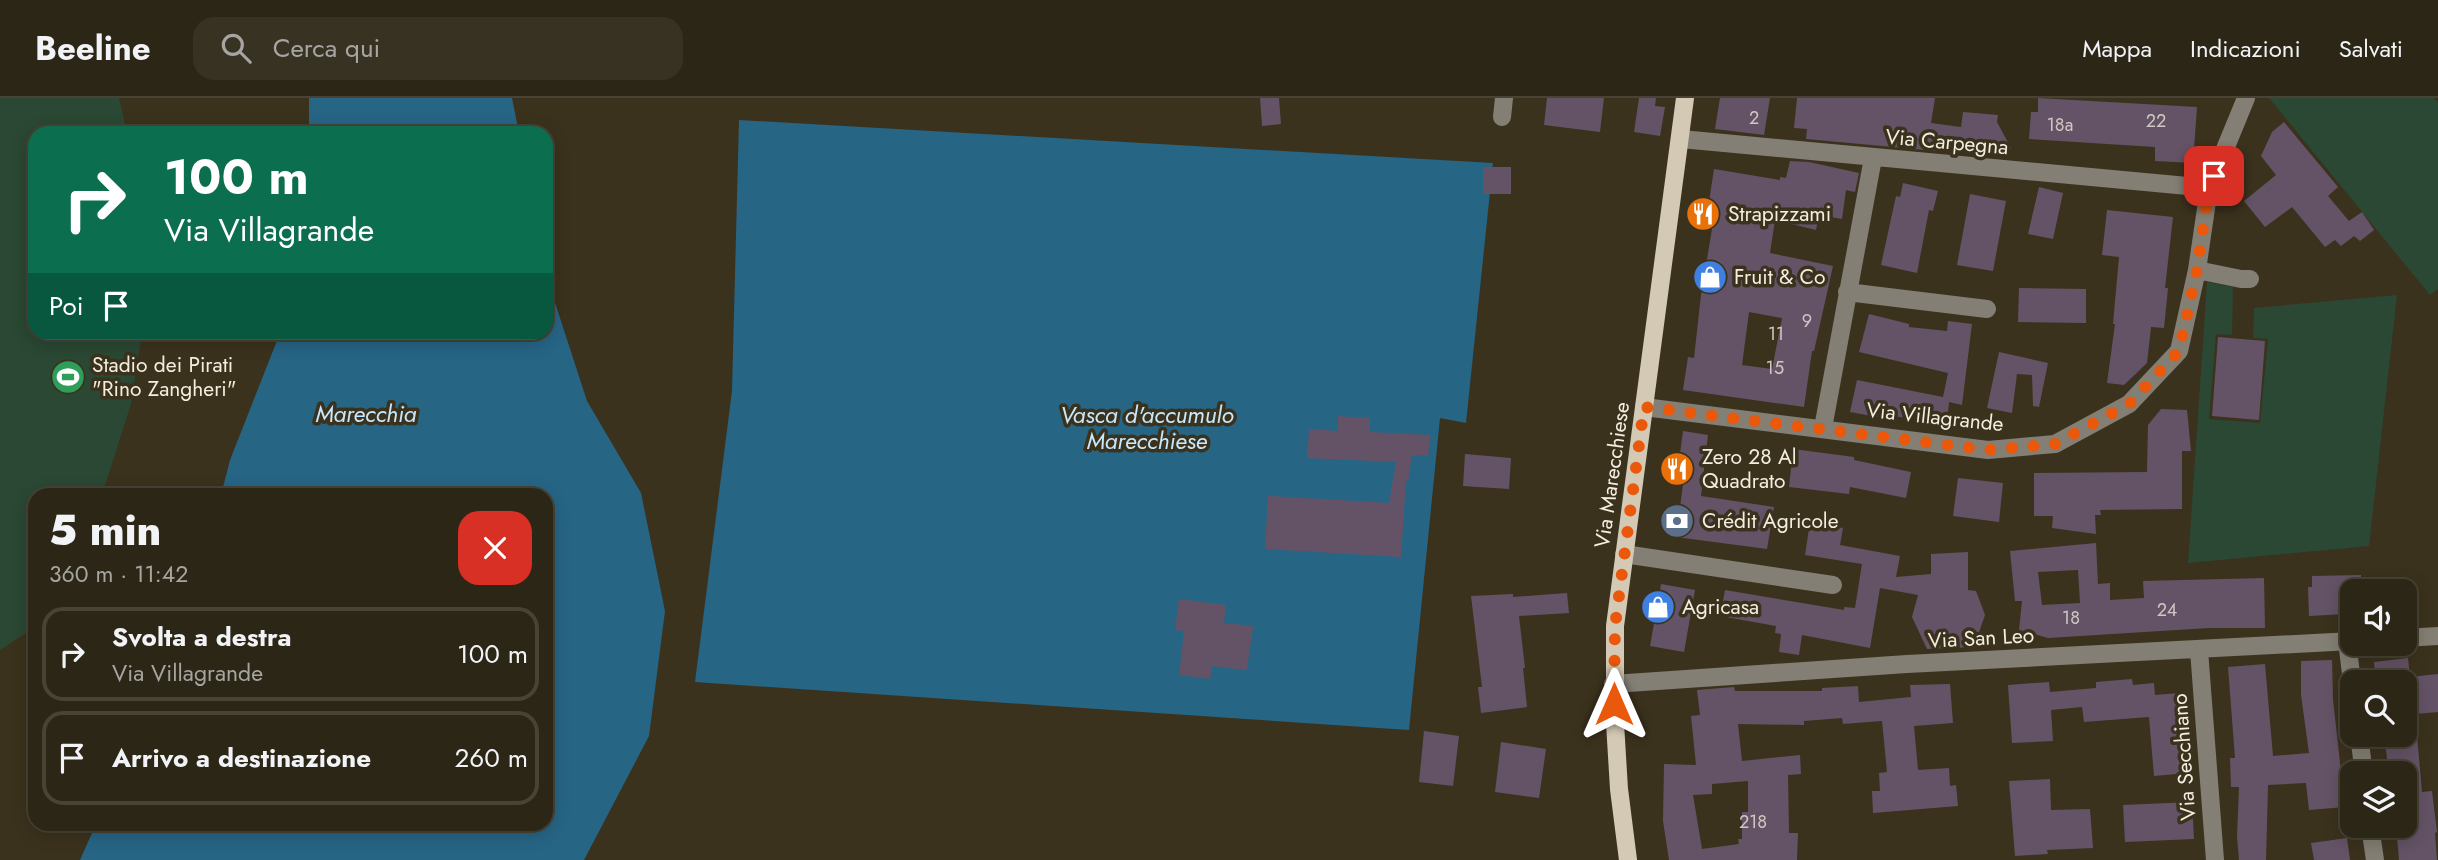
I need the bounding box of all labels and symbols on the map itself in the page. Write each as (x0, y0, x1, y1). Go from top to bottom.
house number: 2 (1749, 105, 1759, 131)
house number: 22 (2146, 108, 2166, 134)
house number: 18a (2047, 112, 2073, 138)
street label: Via Carpegna (1884, 122, 2010, 162)
pin (2184, 146, 2244, 206)
restaurant icon: Strapizzami (1684, 195, 1722, 233)
place label: Strapizzami (1728, 199, 1831, 229)
shop icon: Fruit & Co (1691, 258, 1729, 296)
place label: Fruit & Co (1734, 262, 1825, 292)
house number: 9 (1802, 308, 1812, 334)
house number: 11 (1768, 321, 1784, 347)
place label: Stadio dei Pirati "Rino Zangheri" (92, 350, 237, 404)
house number: 15 (1766, 355, 1784, 381)
sports icon: Stadio dei Pirati "Rino Zangheri" (49, 358, 87, 396)
street label: Via Villagrande (1865, 395, 2005, 439)
water label: Marecchia (315, 397, 417, 431)
water label: Vasca d'accumulo Marecchiese (1060, 398, 1235, 458)
street label: Via Marecchiese (1587, 400, 1637, 550)
place label: Zero 28 Al Quadrato (1702, 442, 1797, 496)
restaurant icon: Zero 28 Al Quadrato (1658, 450, 1696, 488)
bank icon: Crédit Agricole (1658, 502, 1696, 540)
place label: Crédit Agricole (1702, 506, 1839, 536)
shop icon: Agricasa (1639, 588, 1677, 626)
place label: Agricasa (1682, 592, 1759, 622)
house number: 24 (2157, 597, 2177, 623)
house number: 18 (2062, 605, 2080, 631)
street label: Via San Leo (1927, 620, 2035, 656)
position arrow (1577, 667, 1651, 741)
street label: Via Secchiano (2165, 693, 2203, 821)
house number: 218 (1739, 809, 1767, 835)

